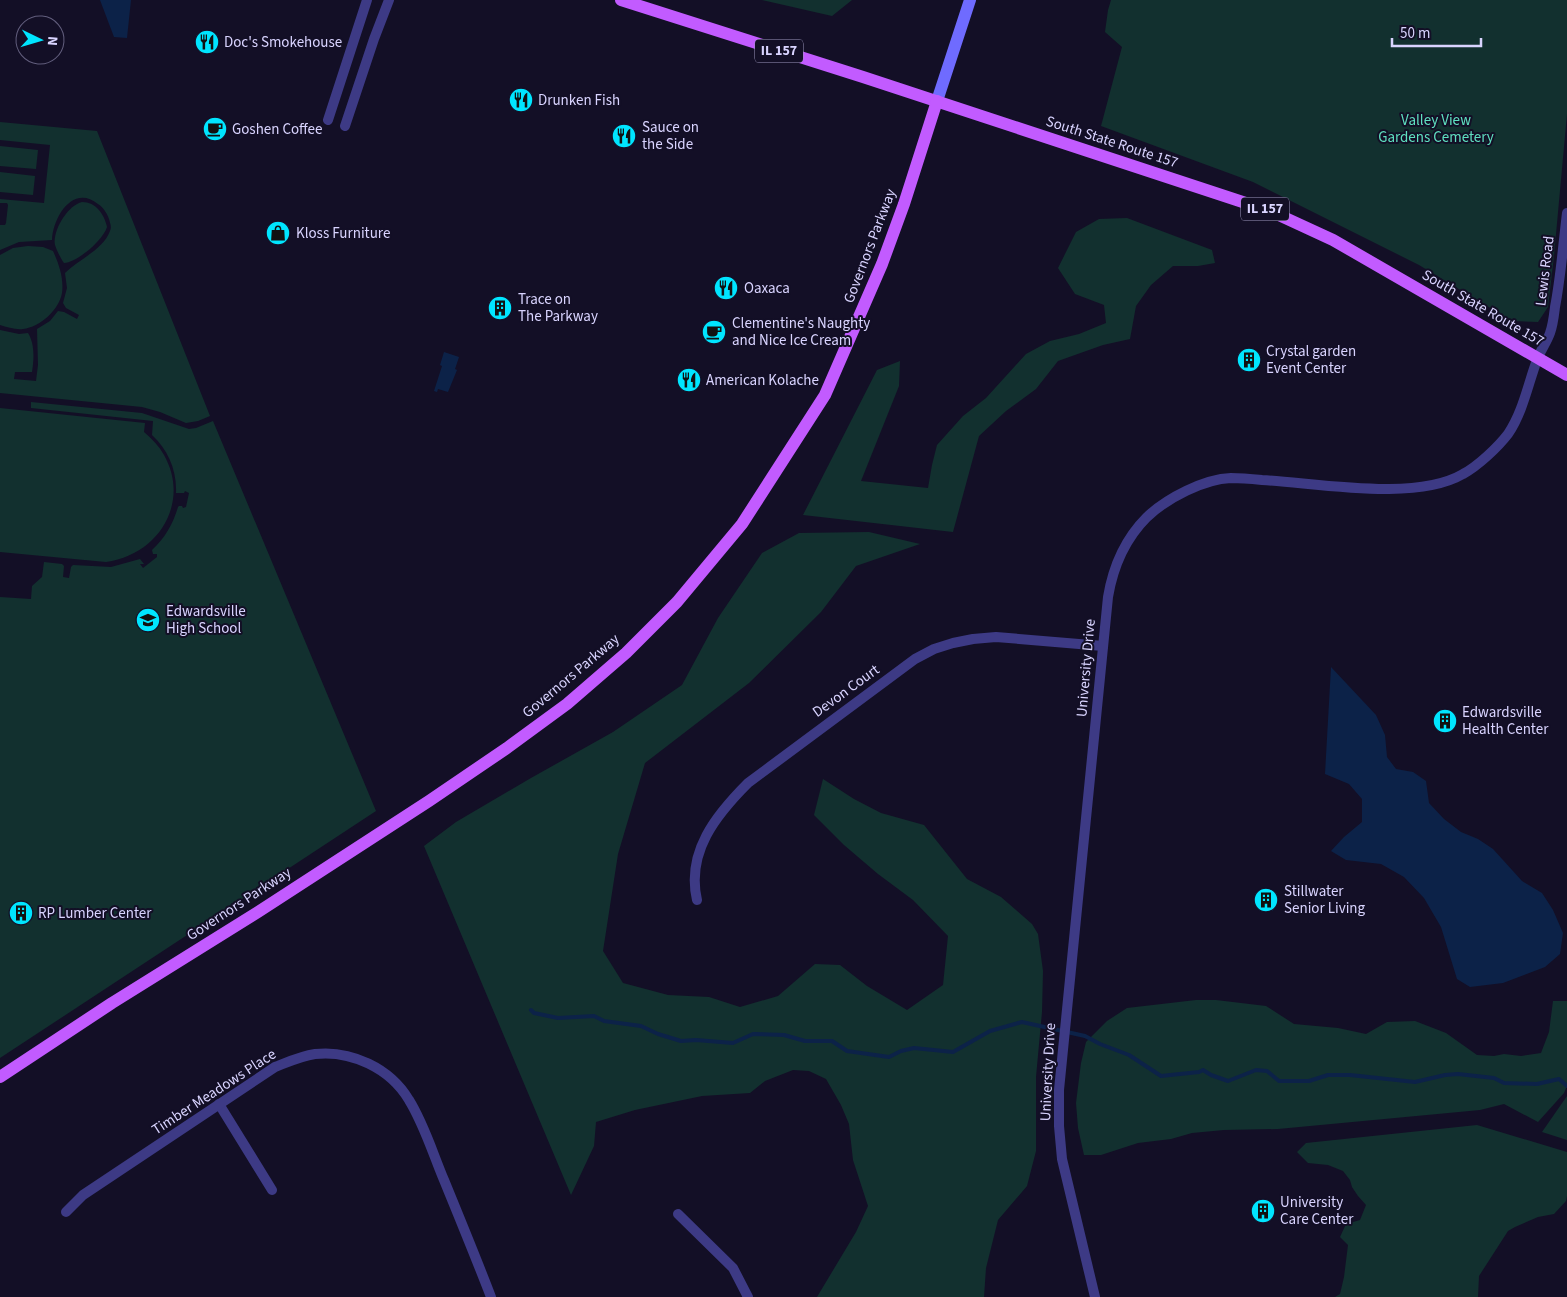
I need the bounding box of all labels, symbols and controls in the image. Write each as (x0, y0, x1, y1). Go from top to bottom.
north arrow (15, 15, 65, 65)
scale bar (1392, 15, 1481, 47)
text: 50 m (1400, 23, 1430, 44)
restaurant icon: Doc's Smokehouse (194, 29, 220, 55)
place label: Doc's Smokehouse (224, 32, 342, 53)
text: N (42, 36, 62, 47)
road number: IL 157 (755, 40, 803, 62)
restaurant icon: Drunken Fish (508, 87, 534, 113)
place label: Drunken Fish (538, 90, 620, 111)
park label: Valley View Gardens Cemetery (1378, 110, 1494, 148)
street label: South State Route 157 (1043, 111, 1181, 173)
cafe icon: Goshen Coffee (202, 116, 228, 142)
place label: Sauce on the Side (642, 117, 699, 155)
place label: Goshen Coffee (232, 119, 323, 140)
restaurant icon: Sauce on the Side (611, 123, 637, 149)
street label: Governors Parkway (839, 186, 901, 306)
road number: IL 157 (1241, 198, 1289, 220)
shop icon: Kloss Furniture (265, 220, 291, 246)
place label: Kloss Furniture (296, 223, 390, 244)
street label: Lewis Road (1530, 235, 1560, 307)
street label: South State Route 157 (1418, 264, 1548, 352)
restaurant icon: Oaxaca (713, 275, 739, 301)
place label: Oaxaca (744, 278, 790, 299)
place label: Trace on The Parkway (518, 289, 598, 327)
building icon: Trace on The Parkway (487, 295, 513, 321)
place label: Clementine's Naughty and Nice Ice Cream (732, 313, 870, 351)
cafe icon: Clementine's Naughty and Nice Ice Cream (701, 319, 727, 345)
place label: Crystal garden Event Center (1266, 341, 1356, 379)
building icon: Crystal garden Event Center (1236, 347, 1262, 373)
restaurant icon: American Kolache (676, 367, 702, 393)
place label: American Kolache (706, 370, 819, 391)
place label: Edwardsville High School (166, 601, 246, 639)
school or university icon: Edwardsville High School (135, 607, 161, 633)
street label: University Drive (1071, 618, 1101, 718)
street label: Governors Parkway (518, 629, 624, 723)
street label: Devon Court (808, 660, 884, 722)
place label: Edwardsville Health Center (1462, 702, 1549, 740)
building icon: Edwardsville Health Center (1432, 708, 1458, 734)
street label: Governors Parkway (183, 862, 295, 946)
place label: Stillwater Senior Living (1284, 881, 1366, 919)
building icon: Stillwater Senior Living (1253, 887, 1279, 913)
building icon: RP Lumber Center (8, 900, 34, 926)
place label: RP Lumber Center (38, 903, 152, 924)
street label: University Drive (1035, 1022, 1061, 1122)
street label: Timber Meadows Place (148, 1044, 280, 1140)
place label: University Care Center (1280, 1192, 1354, 1230)
building icon: University Care Center (1250, 1198, 1276, 1224)

